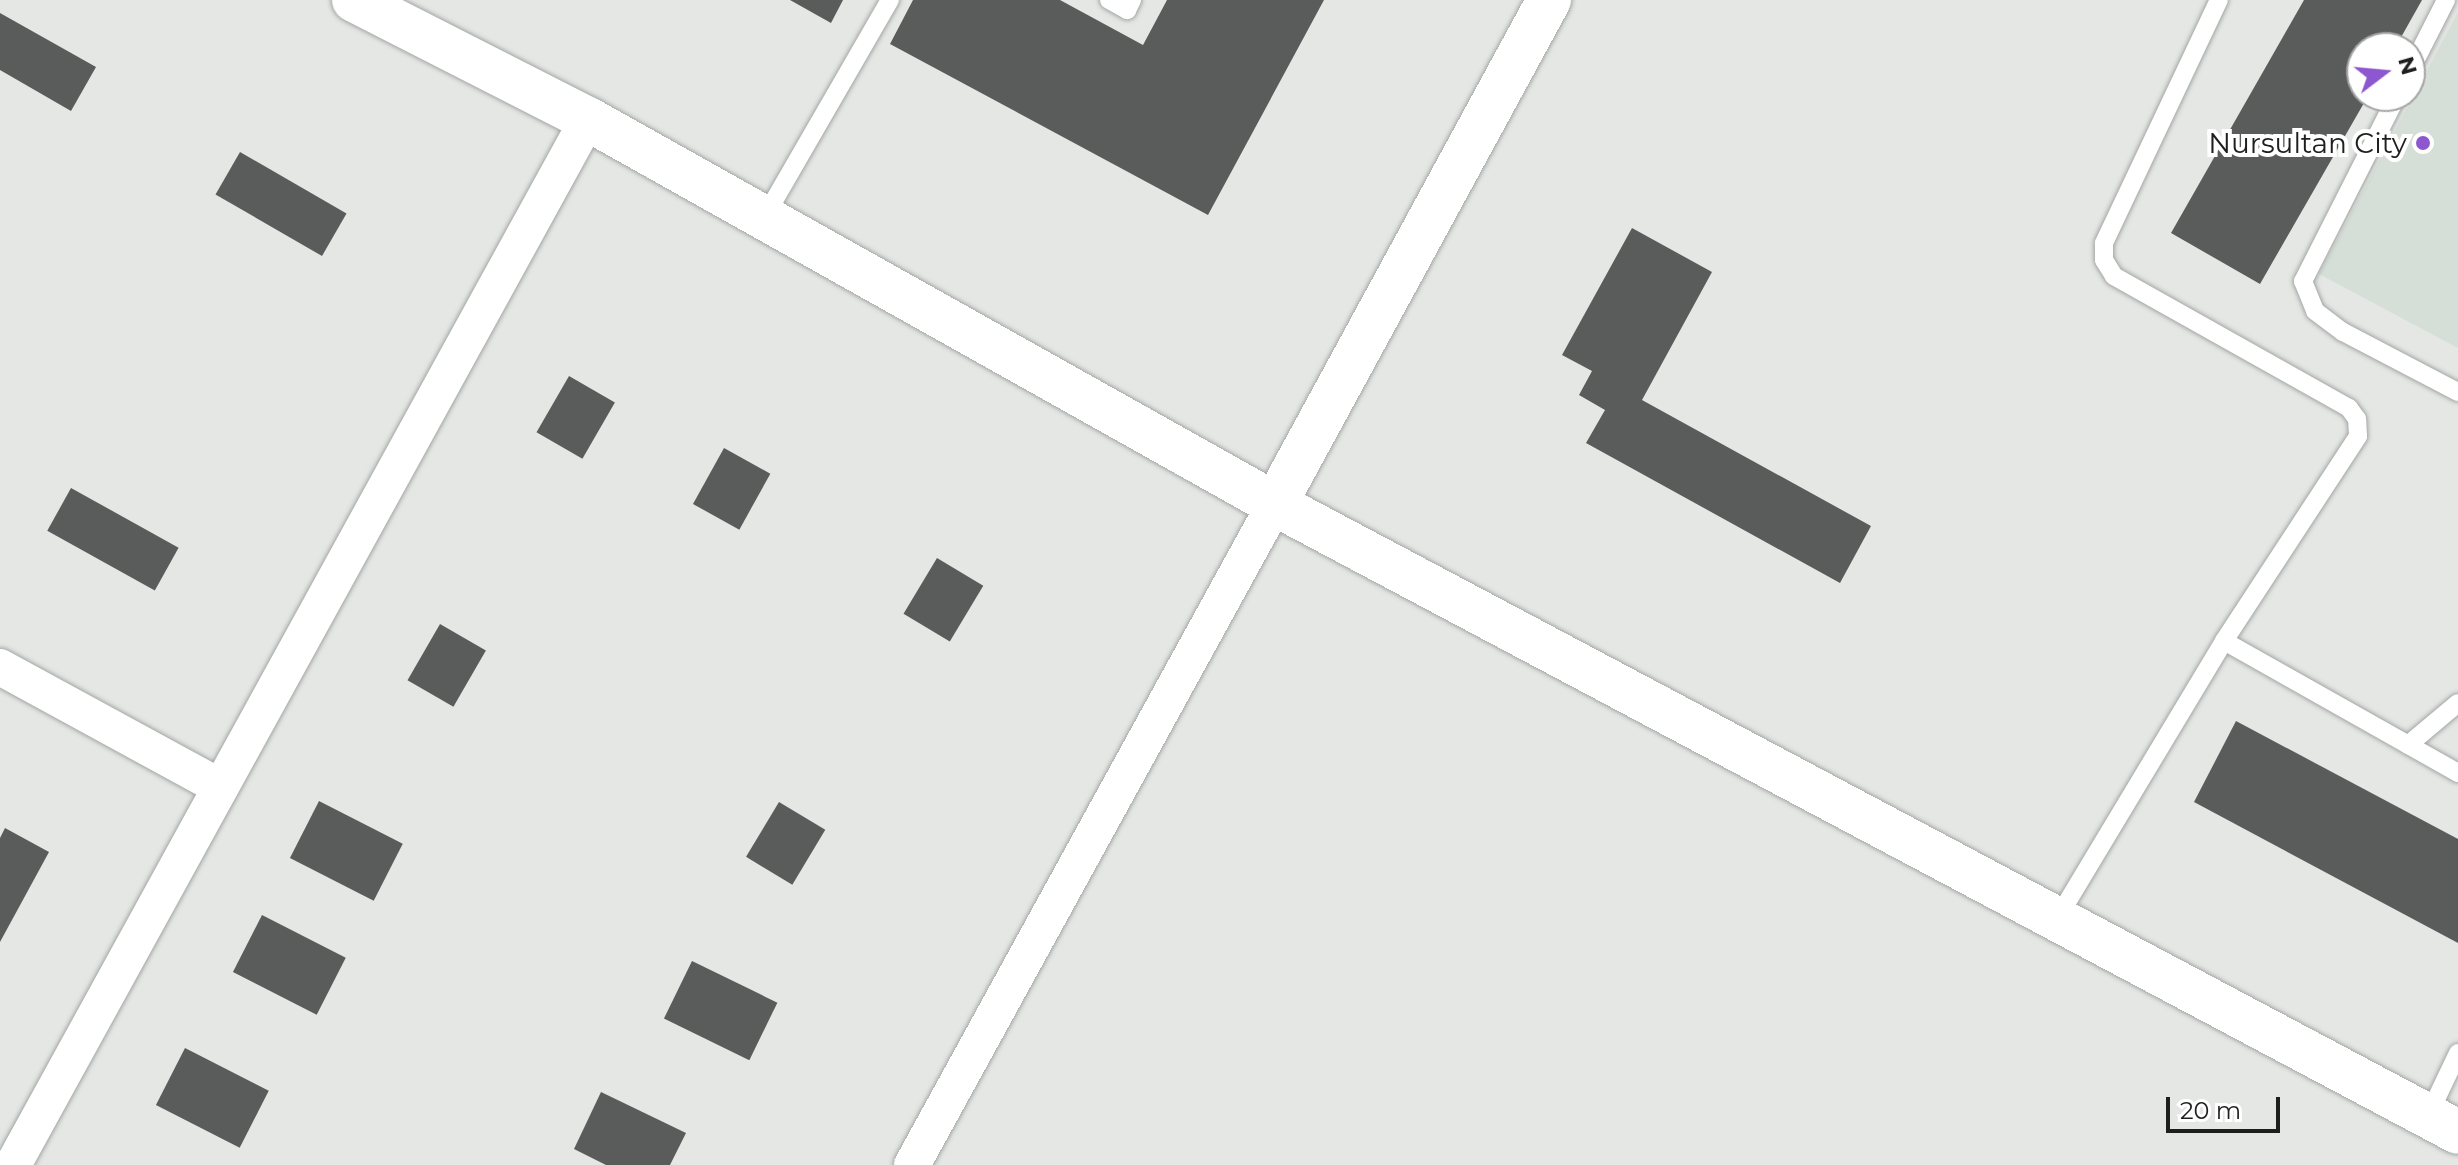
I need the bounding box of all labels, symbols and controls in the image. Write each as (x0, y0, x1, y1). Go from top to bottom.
north arrow (2346, 32, 2426, 112)
text: N (2392, 54, 2423, 78)
place label: Nursultan City (2208, 126, 2407, 160)
marker: Nursultan City (2414, 134, 2432, 152)
scale bar (2170, 1081, 2284, 1131)
text: 20 m (2180, 1096, 2241, 1125)

